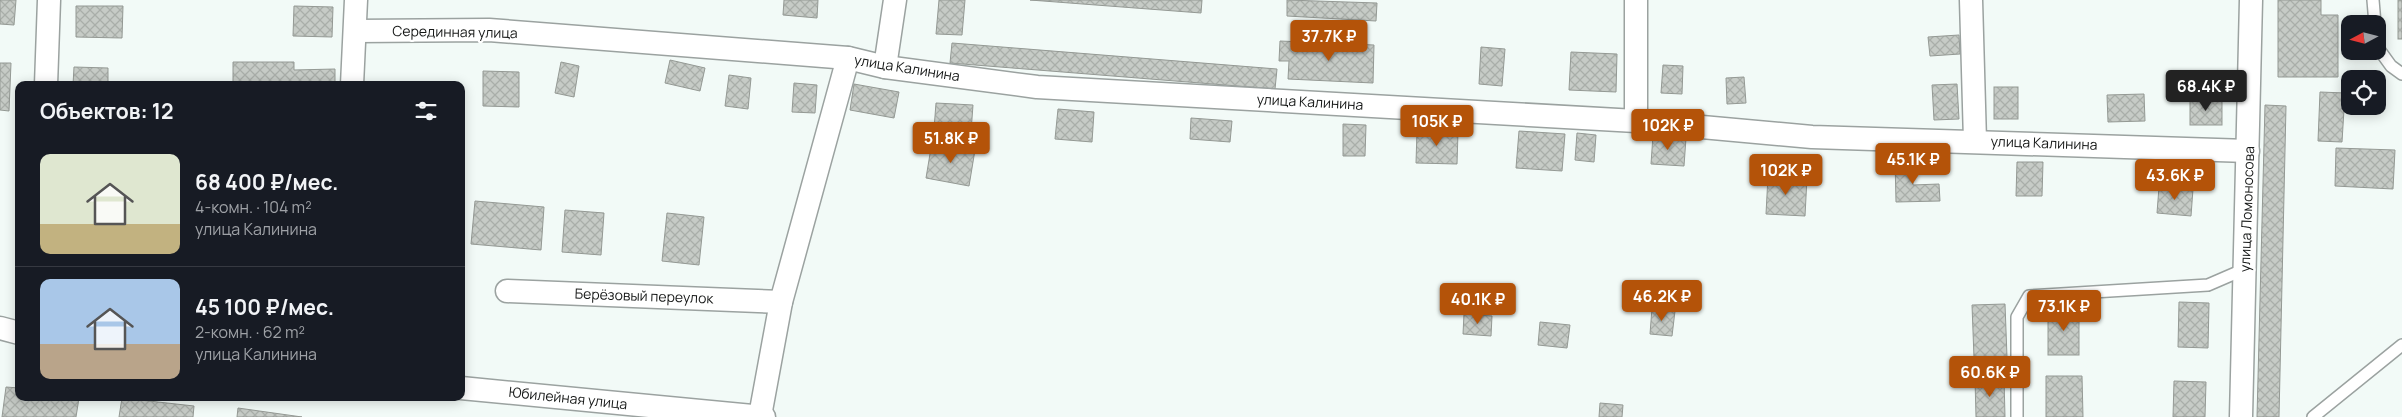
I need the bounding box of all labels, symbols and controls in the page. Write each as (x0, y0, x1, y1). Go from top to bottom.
north arrow (2341, 15, 2386, 60)
map controls (2341, 15, 2386, 115)
pin: 37.7K ₽ (1283, 20, 1375, 62)
street label: Серединная улица (392, 21, 518, 42)
text: 37.7K ₽ (1301, 25, 1357, 47)
street label: улица Калинина (853, 50, 961, 85)
pin: 68.4K ₽ (2160, 70, 2252, 112)
button: locate (2341, 70, 2386, 115)
text: 68.4K ₽ (2177, 75, 2235, 97)
street label: улица Калинина (1256, 89, 1364, 114)
text: Объектов: 12 (40, 97, 174, 125)
icon: filters (412, 97, 440, 125)
pin: 105K ₽ (1396, 104, 1478, 147)
pin: 102K ₽ (1627, 108, 1709, 151)
text: 105K ₽ (1411, 110, 1463, 132)
text: 102K ₽ (1642, 114, 1694, 136)
pin: 51.8K ₽ (905, 121, 997, 164)
text: 51.8K ₽ (924, 127, 978, 149)
street label: улица Калинина (1990, 131, 2098, 154)
pin: 45.1K ₽ (1867, 142, 1959, 185)
street label: улица Ломоносова (2235, 146, 2258, 272)
text: 45.1K ₽ (1886, 148, 1940, 170)
pin: 102K ₽ (1745, 154, 1827, 196)
pin: 43.6K ₽ (2129, 158, 2221, 201)
text: 102K ₽ (1760, 159, 1812, 181)
text: 43.6K ₽ (2146, 164, 2204, 186)
text: 68 400 ₽/мес. (195, 168, 338, 196)
icon: home (80, 174, 140, 234)
text: 4-комн. · 104 m² (195, 196, 312, 218)
text: улица Калинина (195, 218, 317, 240)
pin: 46.2K ₽ (1616, 280, 1708, 322)
pin: 40.1K ₽ (1432, 282, 1524, 325)
street label: Берёзовый переулок (574, 284, 715, 307)
text: 46.2K ₽ (1633, 285, 1691, 307)
text: 40.1K ₽ (1451, 288, 1505, 310)
pin: 73.1K ₽ (2018, 290, 2110, 332)
text: 45 100 ₽/мес. (195, 293, 334, 321)
text: 73.1K ₽ (2038, 295, 2090, 317)
icon: home (80, 299, 140, 359)
text: 2-комн. · 62 m² (195, 321, 305, 343)
text: улица Калинина (195, 343, 317, 365)
pin: 60.6K ₽ (1944, 356, 2036, 398)
text: 60.6K ₽ (1960, 361, 2020, 383)
street label: Юбилейная улица (508, 382, 628, 413)

